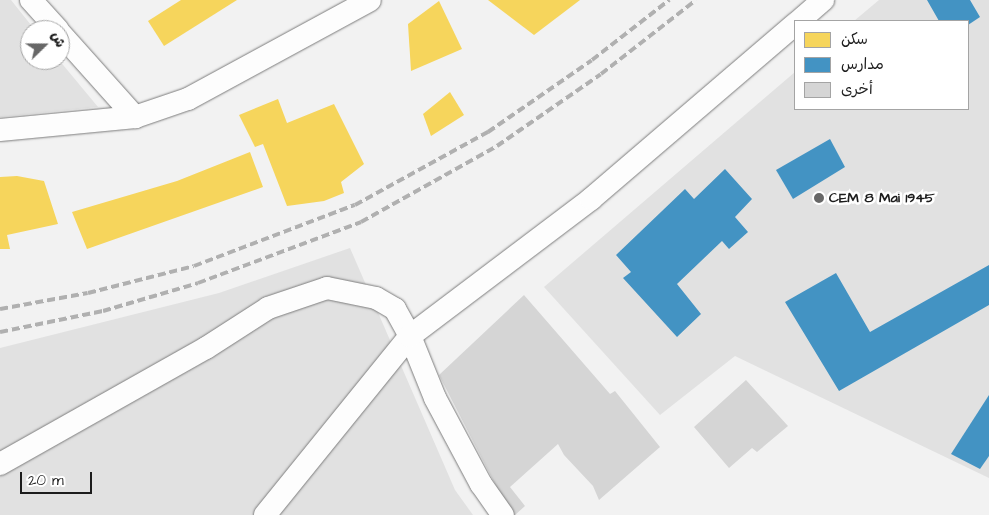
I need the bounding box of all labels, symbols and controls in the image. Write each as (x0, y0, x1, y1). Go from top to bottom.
north arrow (20, 20, 70, 70)
legend (794, 20, 969, 110)
text: ش (46, 29, 70, 51)
text: سكن (841, 29, 868, 50)
text: مدارس (841, 54, 884, 75)
text: أخرى (841, 79, 873, 100)
place label: CEM 8 Mai 1945 (829, 190, 935, 206)
marker: CEM 8 Mai 1945 (813, 192, 825, 204)
scale bar (22, 462, 95, 494)
text: 20 m (28, 470, 64, 491)

